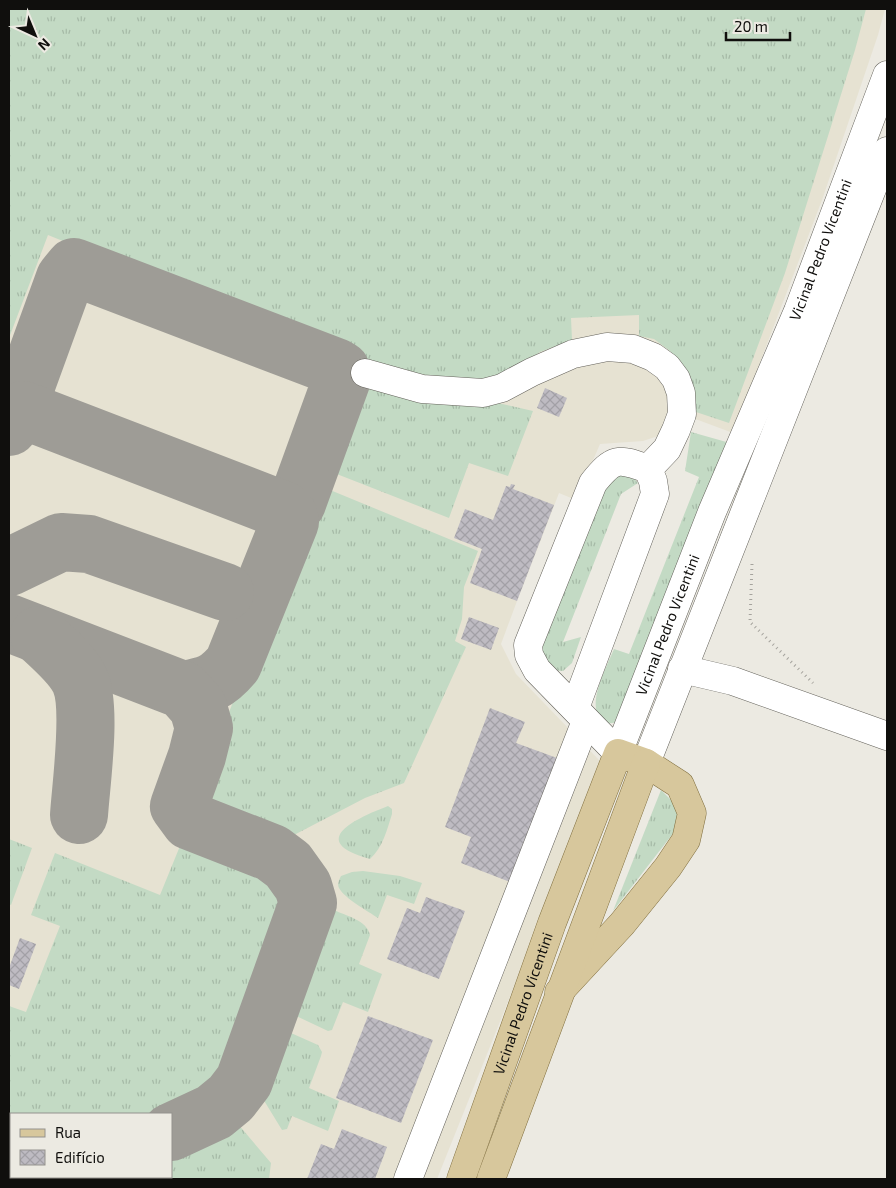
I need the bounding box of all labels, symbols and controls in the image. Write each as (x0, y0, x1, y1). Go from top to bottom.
north arrow (10, 10, 60, 60)
scale bar (726, 10, 790, 42)
text: 20 m (734, 17, 768, 35)
text: N (35, 35, 54, 54)
street label: Vicinal Pedro Vicentini (785, 176, 855, 323)
street label: Vicinal Pedro Vicentini (631, 552, 703, 698)
street label: Vicinal Pedro Vicentini (489, 930, 556, 1077)
legend (10, 1113, 172, 1178)
text: Rua (55, 1123, 81, 1141)
text: Edifício (55, 1148, 105, 1166)

